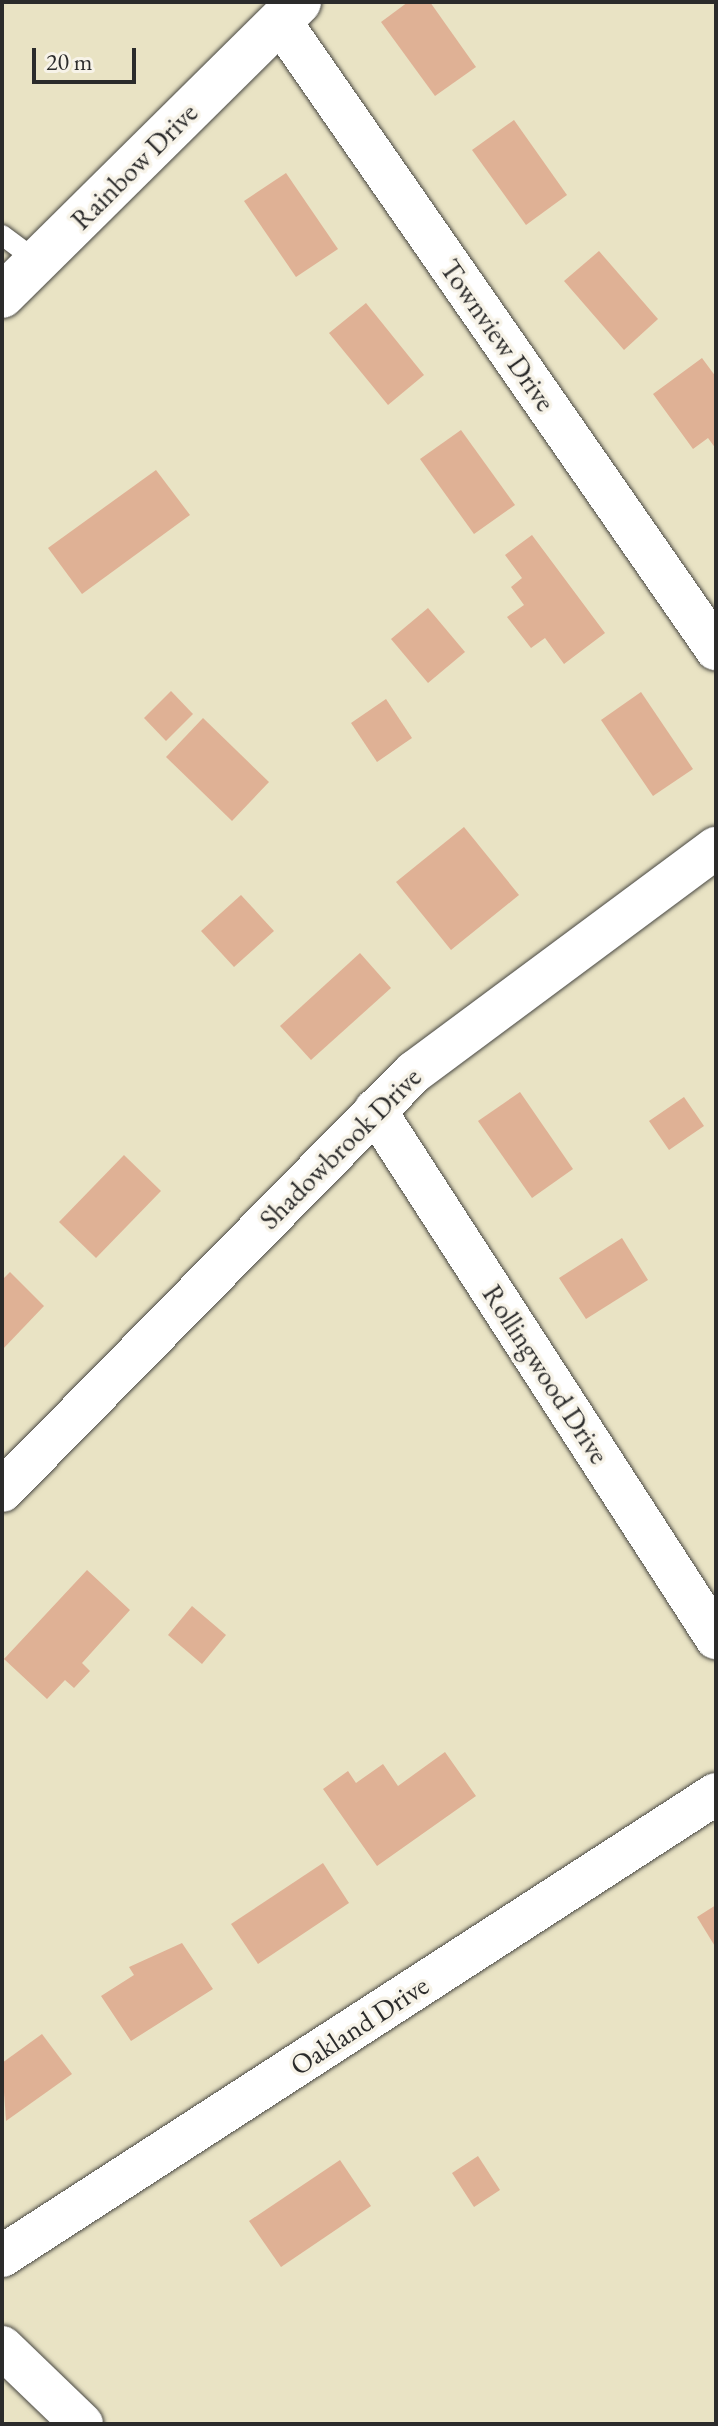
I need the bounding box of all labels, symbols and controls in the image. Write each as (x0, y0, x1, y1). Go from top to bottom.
scale bar (36, 32, 140, 82)
text: 20 m (46, 46, 93, 77)
street label: Rainbow Drive (64, 96, 204, 236)
street label: Townview Drive (433, 253, 563, 417)
street label: Shadowbrook Drive (252, 1060, 428, 1236)
street label: Rollingwood Drive (476, 1278, 616, 1470)
street label: Oakland Drive (284, 1968, 434, 2082)

